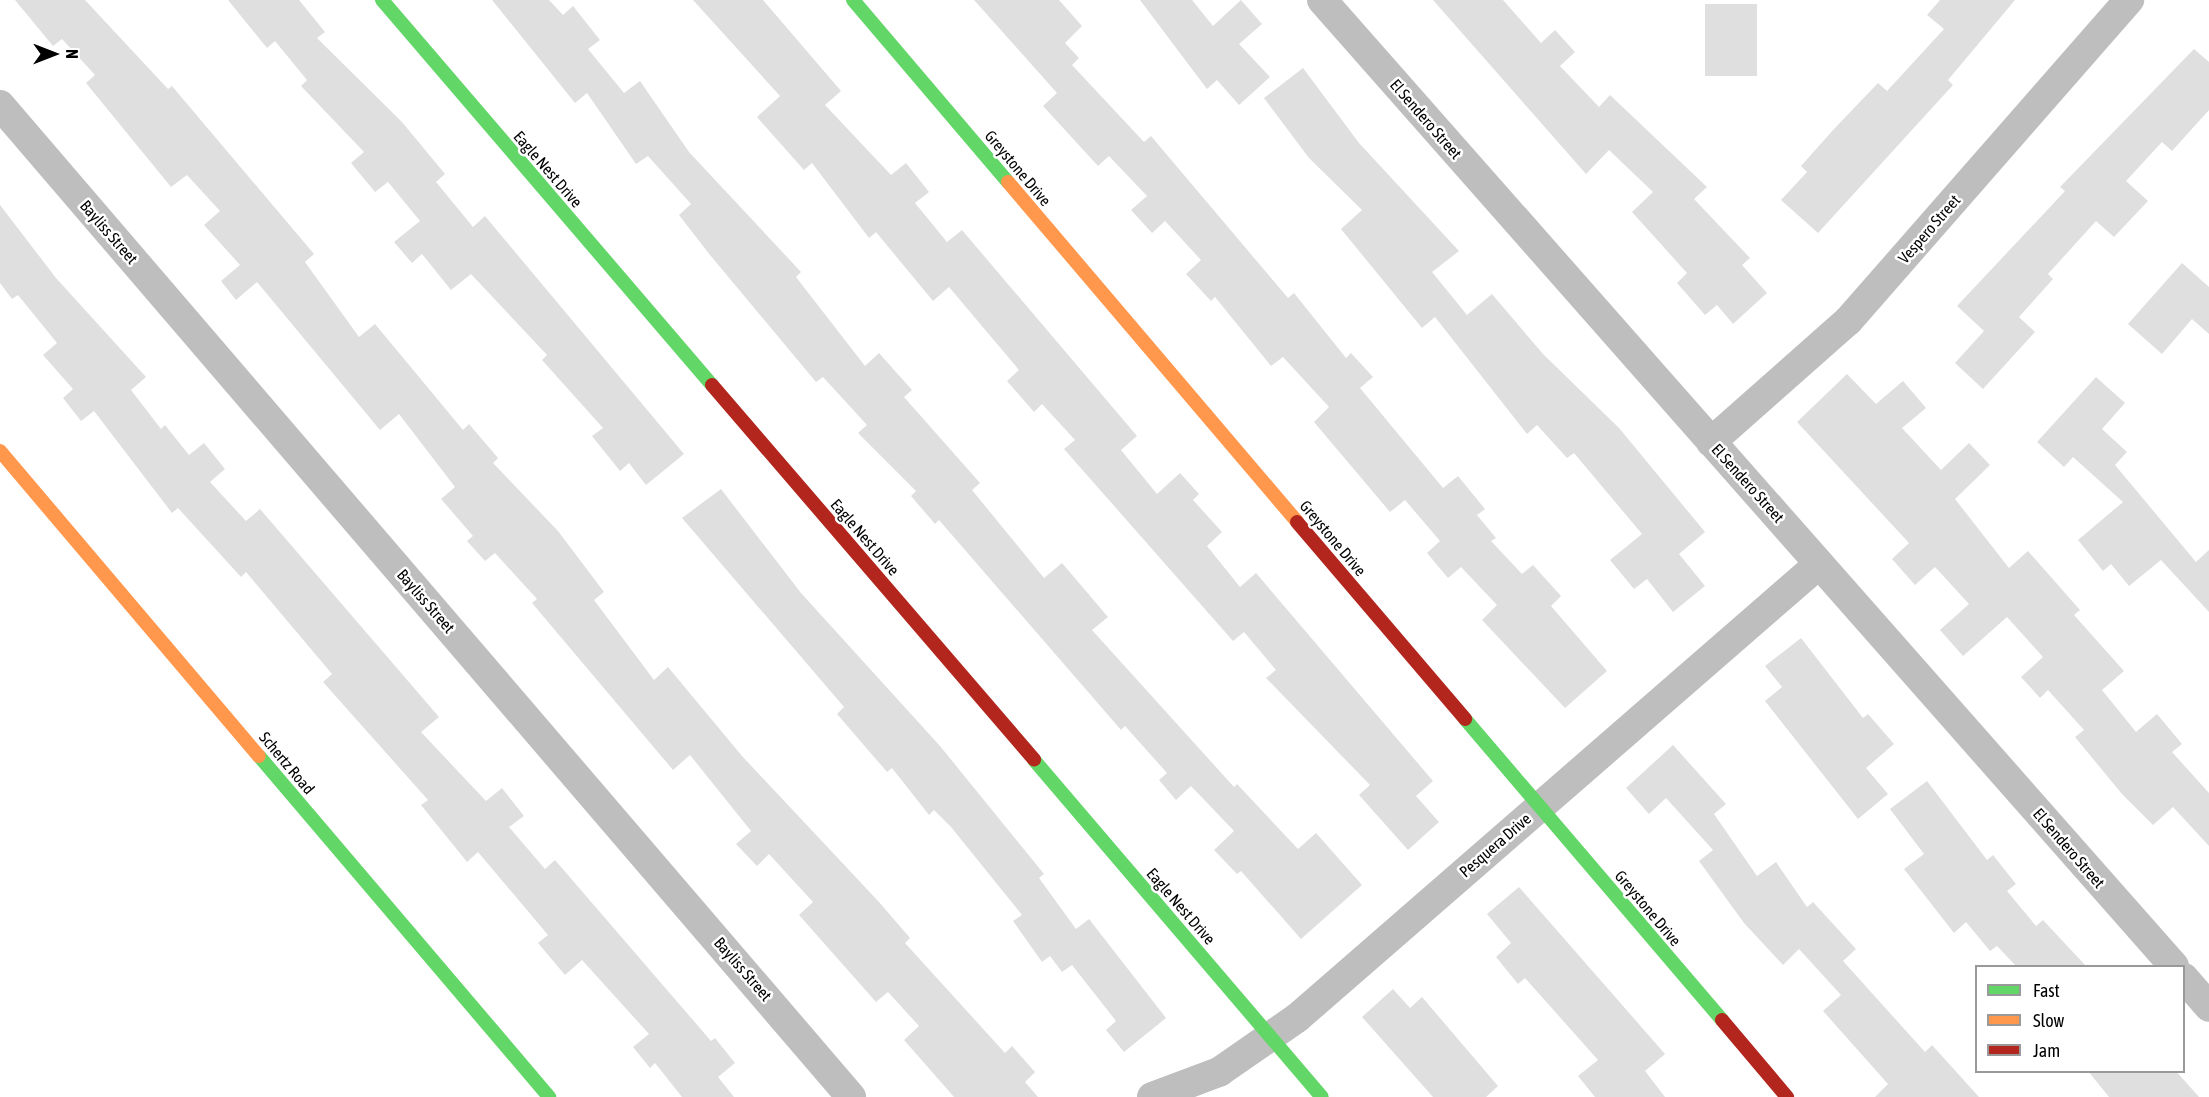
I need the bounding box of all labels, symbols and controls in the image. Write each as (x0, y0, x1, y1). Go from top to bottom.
north arrow (24, 24, 84, 84)
text: N (63, 49, 81, 59)
street label: El Sendero Street (1386, 75, 1466, 163)
street label: Greystone Drive (981, 126, 1055, 210)
street label: Eagle Nest Drive (510, 127, 586, 211)
street label: Vespero Street (1894, 191, 1964, 267)
street label: Bayliss Street (76, 196, 142, 268)
street label: El Sendero Street (1708, 440, 1788, 526)
street label: Eagle Nest Drive (827, 495, 903, 579)
street label: Greystone Drive (1296, 496, 1370, 580)
street label: Bayliss Street (393, 565, 459, 637)
street label: Schertz Road (255, 728, 319, 798)
street label: El Sendero Street (2029, 804, 2109, 892)
street label: Pesquera Drive (1455, 809, 1535, 881)
street label: Eagle Nest Drive (1143, 864, 1219, 948)
street label: Greystone Drive (1611, 866, 1685, 950)
street label: Bayliss Street (710, 933, 776, 1005)
legend (1975, 965, 2185, 1073)
text: Fast (2033, 980, 2060, 1001)
text: Slow (2033, 1010, 2064, 1031)
text: Jam (2033, 1040, 2060, 1061)

